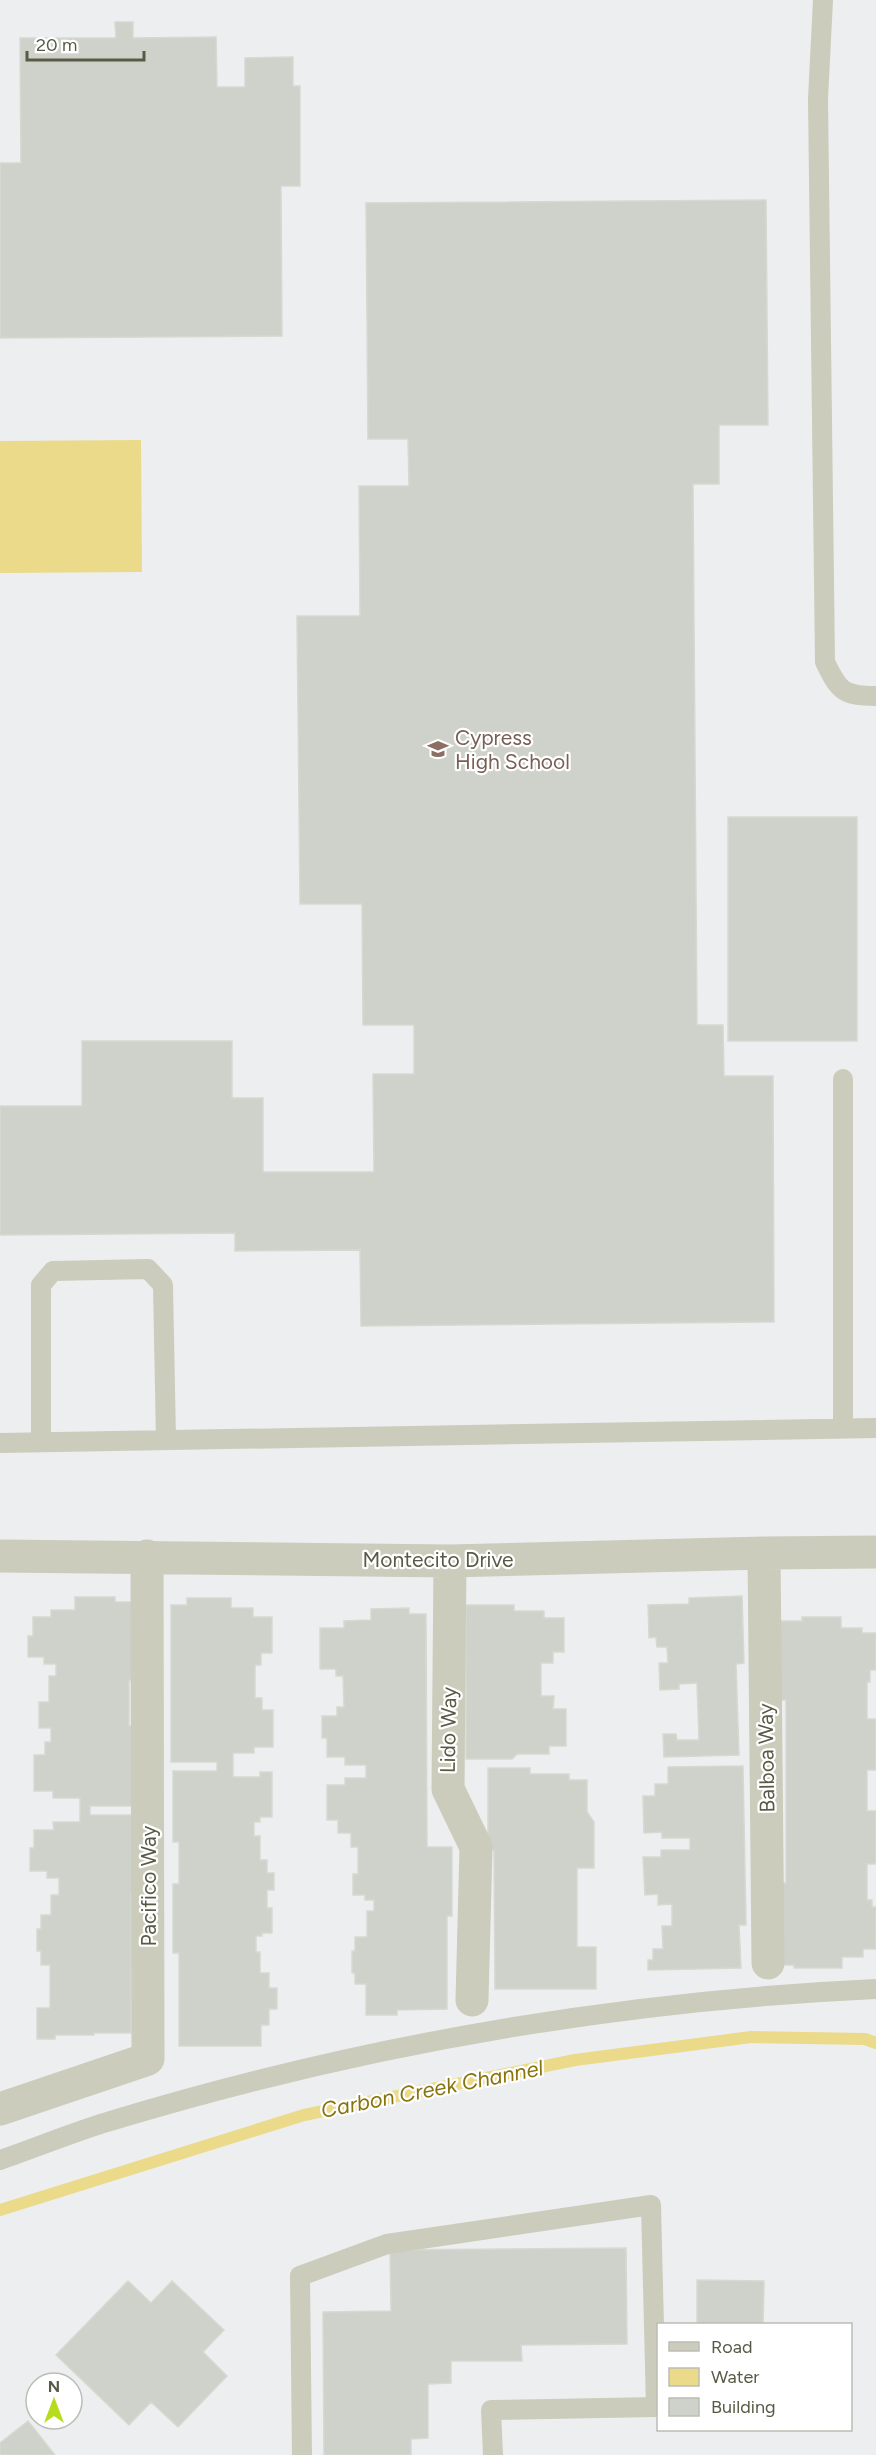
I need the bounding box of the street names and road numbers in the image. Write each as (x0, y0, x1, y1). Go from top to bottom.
street label: Montecito Drive (362, 1547, 514, 1572)
street label: Lido Way (435, 1687, 461, 1773)
street label: Balboa Way (753, 1703, 779, 1813)
street label: Pacifico Way (136, 1825, 161, 1947)

